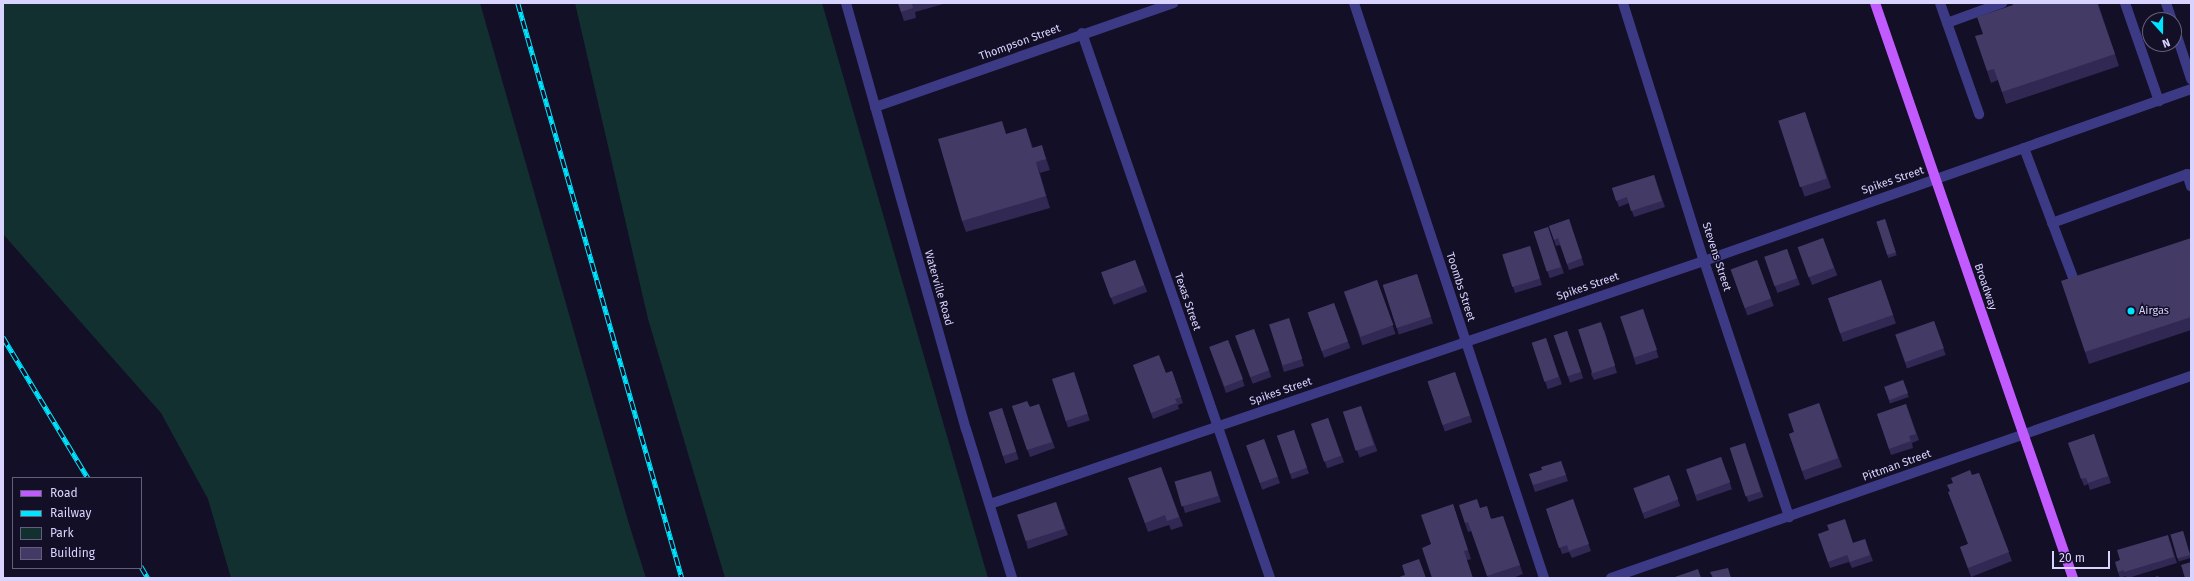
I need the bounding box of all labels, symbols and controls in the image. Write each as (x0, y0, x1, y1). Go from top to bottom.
north arrow (2142, 12, 2182, 52)
street label: Thompson Street (978, 22, 1062, 64)
text: N (2160, 35, 2172, 50)
street label: Spikes Street (1860, 164, 1926, 198)
street label: Stevens Street (1699, 221, 1733, 293)
street label: Waterville Road (921, 249, 955, 327)
street label: Toombs Street (1443, 251, 1477, 323)
street label: Broadway (1971, 262, 1999, 312)
street label: Spikes Street (1555, 270, 1621, 304)
street label: Texas Street (1171, 272, 1203, 332)
place label: Airgas (2139, 304, 2169, 318)
marker: Airgas (2126, 306, 2136, 316)
street label: Spikes Street (1248, 375, 1314, 409)
street label: Pittman Street (1861, 447, 1933, 485)
legend (12, 477, 142, 569)
text: Road (50, 486, 78, 500)
text: Railway (50, 506, 91, 520)
text: Park (50, 526, 74, 540)
scale bar (2054, 543, 2112, 569)
text: Building (50, 546, 95, 560)
text: 20 m (2059, 551, 2085, 565)

